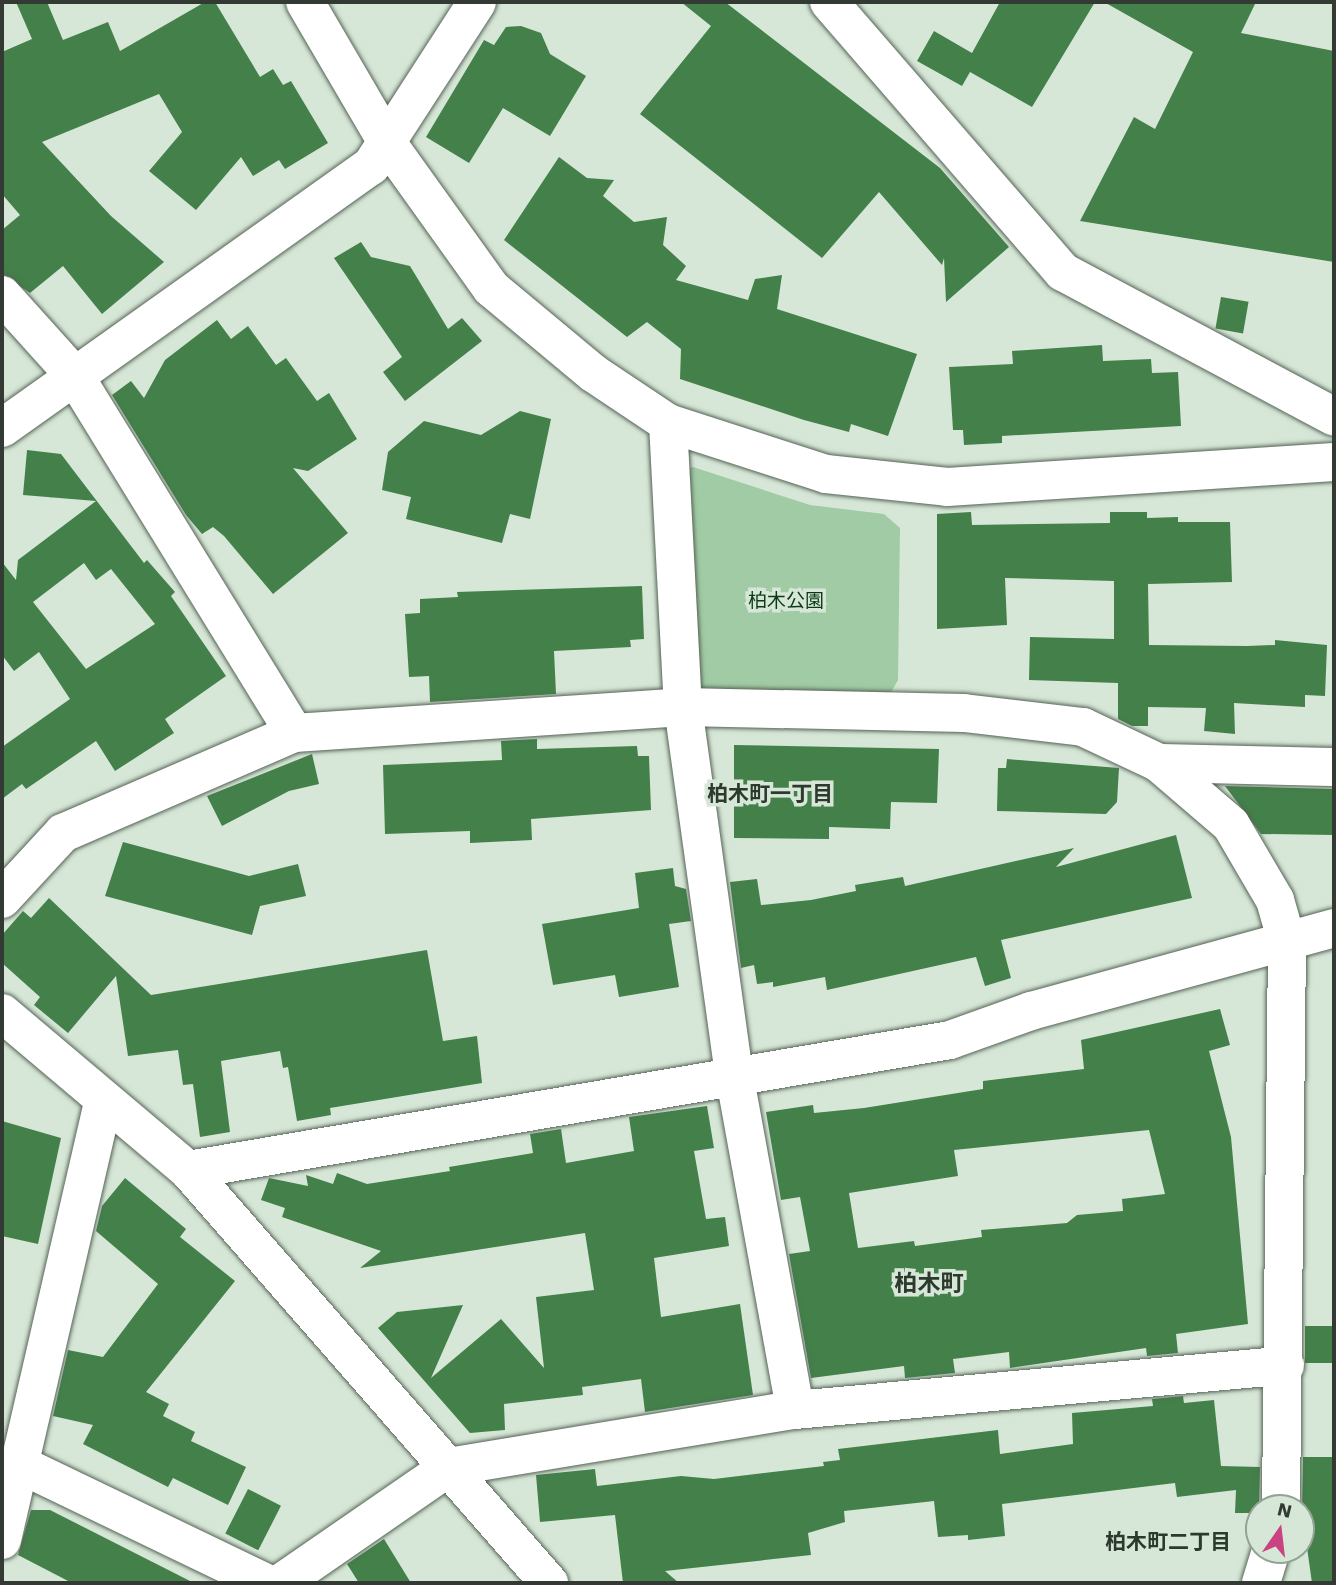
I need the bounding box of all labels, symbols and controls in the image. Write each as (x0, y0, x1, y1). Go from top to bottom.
park label: 柏木公園 (748, 590, 824, 612)
district label: 柏木町一丁目 (707, 781, 833, 807)
district label: 柏木町 (895, 1270, 963, 1298)
north arrow (1245, 1494, 1315, 1564)
text: N (1275, 1497, 1294, 1523)
district label: 柏木町二丁目 (1105, 1529, 1231, 1555)

